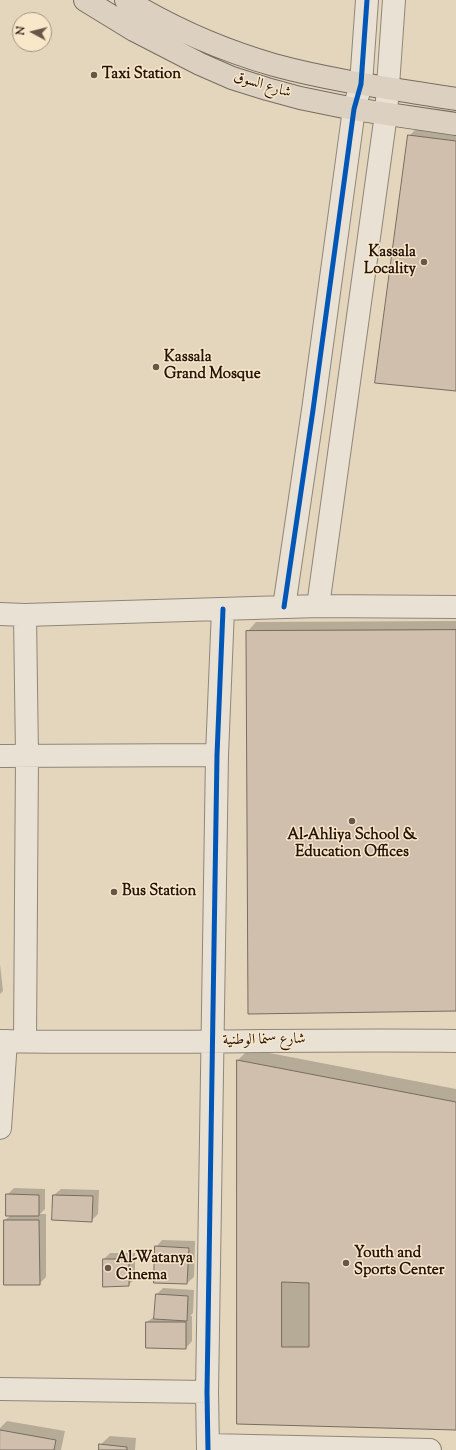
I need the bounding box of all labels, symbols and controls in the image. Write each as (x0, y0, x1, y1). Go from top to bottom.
north arrow (12, 12, 52, 52)
text: N (13, 25, 30, 36)
place label: Taxi Station (102, 66, 181, 84)
street label: شارع السوق (231, 69, 293, 103)
marker: Taxi Station (89, 70, 99, 80)
place label: Kassala Locality (364, 244, 416, 279)
marker: Kassala Locality (419, 257, 429, 267)
place label: Kassala Grand Mosque (164, 349, 261, 384)
marker: Kassala Grand Mosque (151, 362, 161, 372)
marker: Al-Ahliya School & Education Offices (347, 816, 357, 826)
place label: Al-Ahliya School & Education Offices (287, 827, 417, 862)
place label: Bus Station (122, 883, 196, 901)
marker: Bus Station (109, 887, 119, 897)
street label: شارع سنما الوطنية (222, 1031, 306, 1051)
place label: Youth and Sports Center (354, 1245, 444, 1280)
place label: Al-Watanya Cinema (116, 1250, 193, 1285)
marker: Youth and Sports Center (341, 1258, 351, 1268)
marker: Al-Watanya Cinema (103, 1263, 113, 1273)

